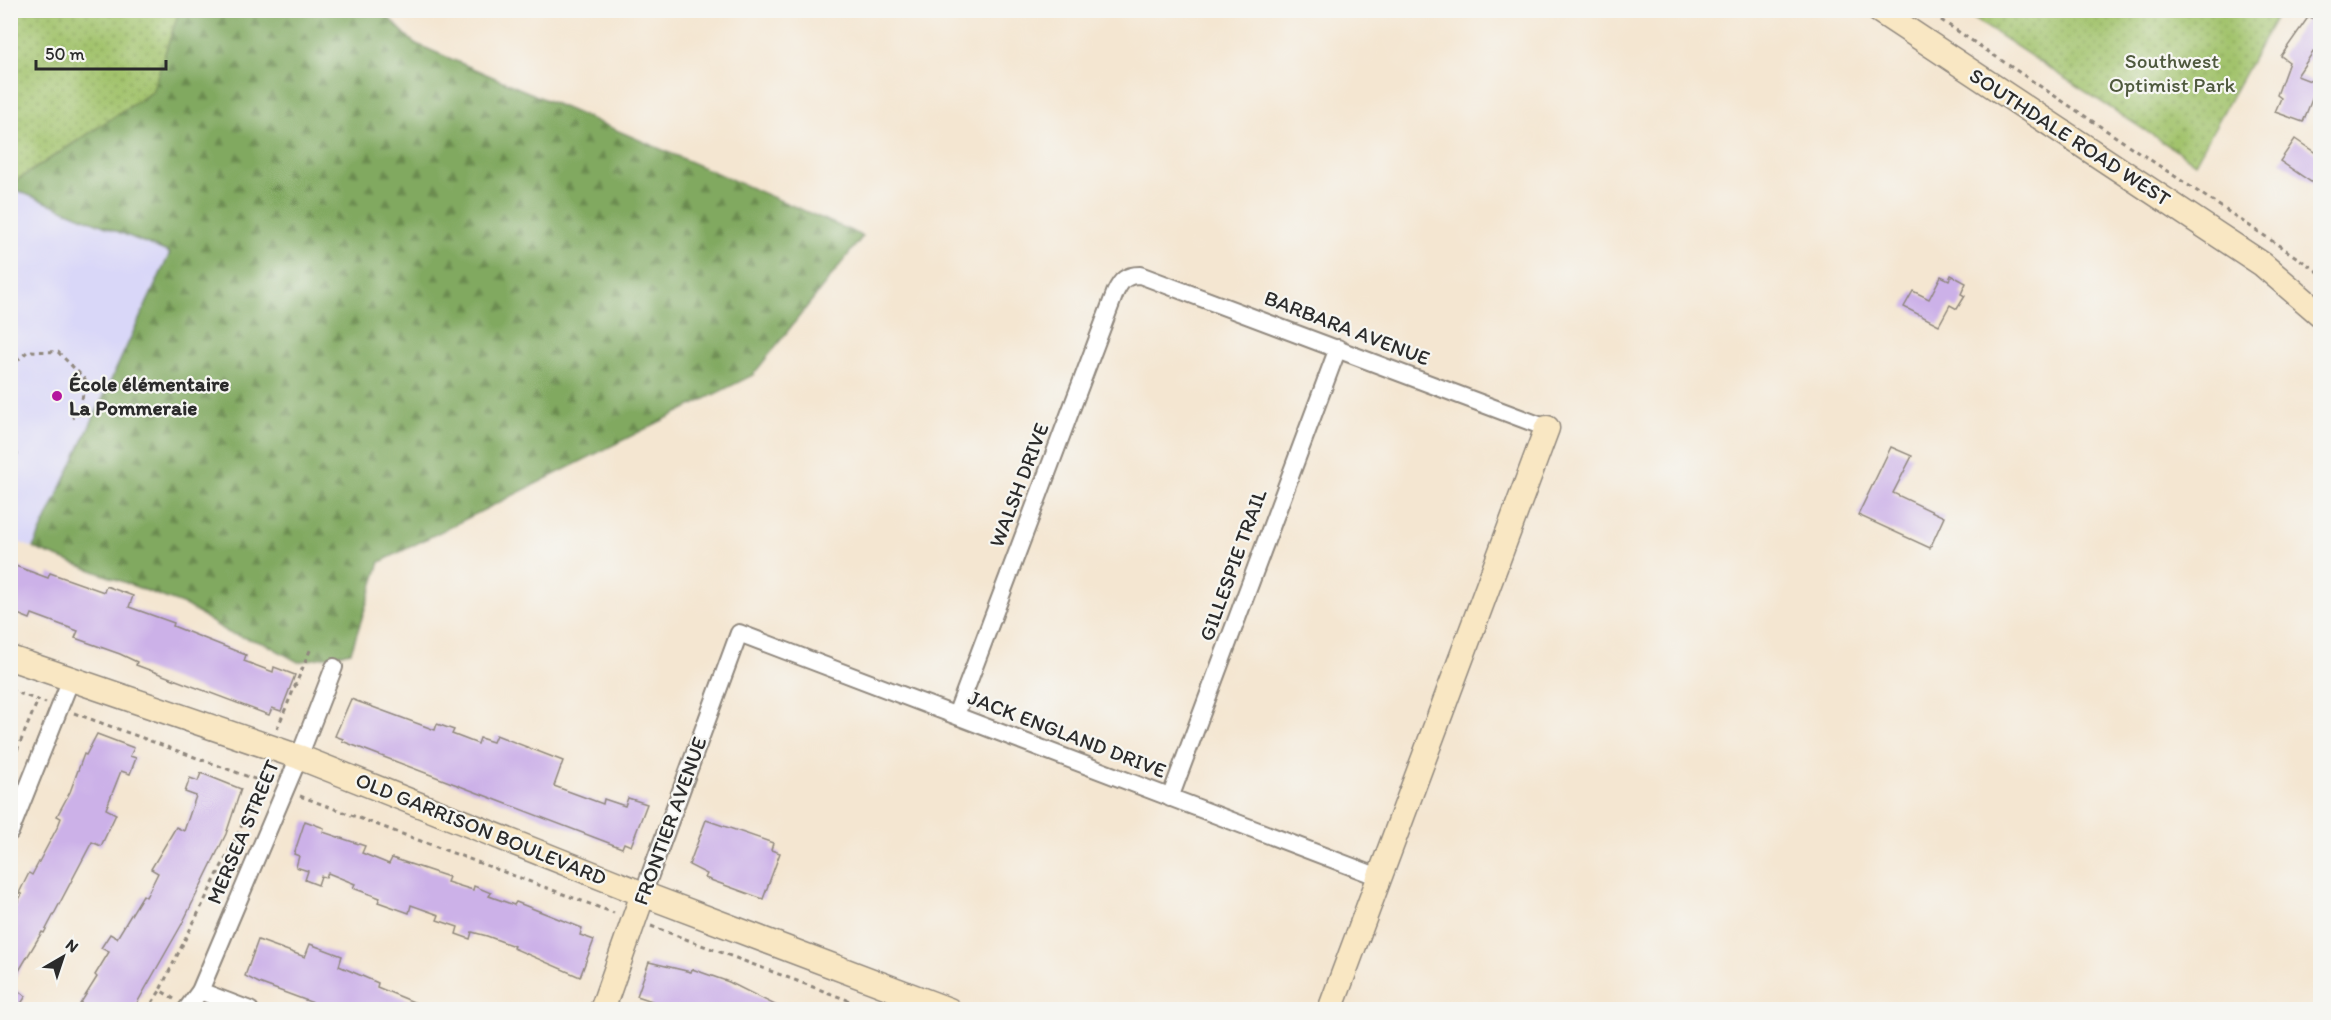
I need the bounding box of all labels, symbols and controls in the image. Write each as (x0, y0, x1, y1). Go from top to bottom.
scale bar (36, 33, 166, 71)
text: 50 m (45, 43, 85, 65)
park label: Southwest Optimist Park (2109, 48, 2235, 97)
street label: SOUTHDALE ROAD WEST (1965, 62, 2176, 211)
street label: BARBARA AVENUE (1261, 284, 1433, 371)
place label: École élémentaire La Pommeraie (69, 371, 229, 420)
marker: École élémentaire La Pommeraie (50, 389, 64, 403)
street label: WALSH DRIVE (983, 419, 1054, 550)
street label: GILLESPIE TRAIL (1193, 485, 1272, 644)
street label: JACK ENGLAND DRIVE (965, 684, 1170, 783)
street label: FRONTIER AVENUE (628, 733, 712, 908)
street label: MERSEA STREET (201, 756, 284, 908)
street label: OLD GARRISON BOULEVARD (352, 767, 610, 890)
north arrow (33, 927, 93, 987)
text: N (62, 935, 82, 957)

